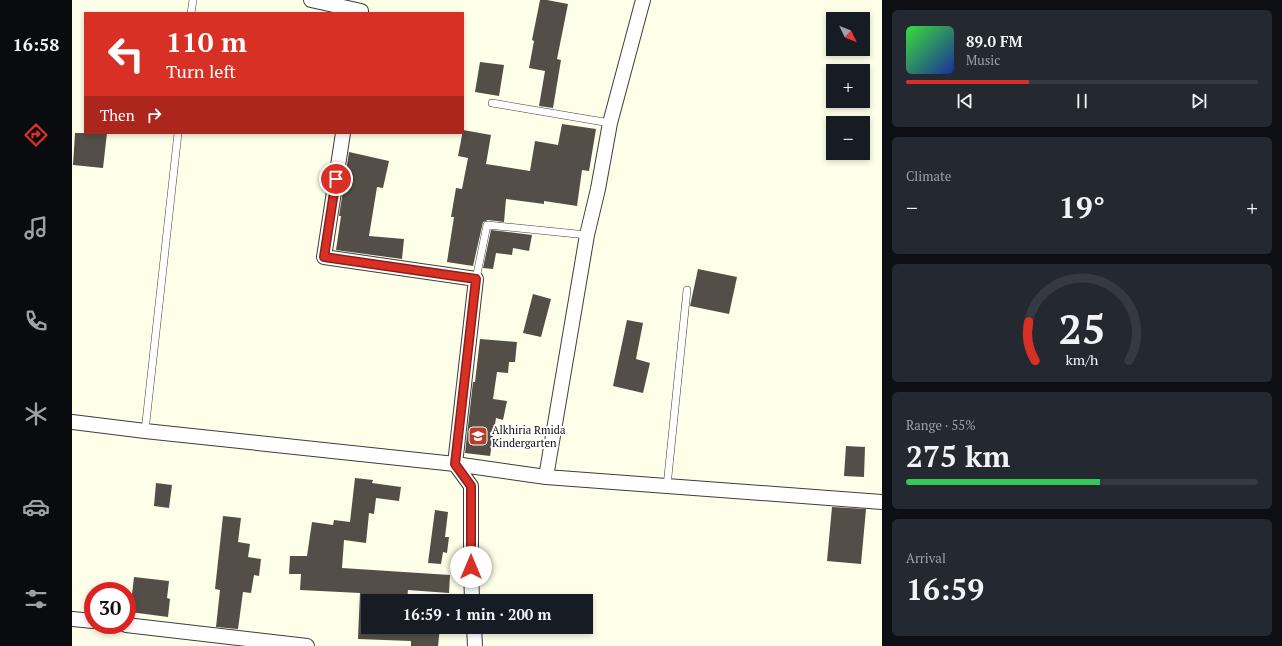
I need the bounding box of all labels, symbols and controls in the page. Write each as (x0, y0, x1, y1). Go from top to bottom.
north arrow (826, 12, 870, 56)
map controls (826, 12, 870, 160)
text: 110 m (166, 23, 247, 60)
icon: left (100, 28, 152, 80)
text: 89.0 FM (966, 31, 1023, 51)
text: 16:58 (13, 32, 59, 56)
text: Music (966, 51, 1000, 69)
text: Turn left (166, 59, 236, 83)
button: + (826, 64, 870, 108)
icon: previous (954, 90, 976, 112)
icon: pause (1071, 90, 1093, 112)
icon: next (1188, 90, 1210, 112)
icon: right (143, 104, 165, 126)
text: Then (100, 105, 135, 125)
button: − (826, 116, 870, 160)
icon: directions (22, 121, 50, 149)
pin (319, 162, 353, 196)
text: Climate (906, 167, 951, 185)
icon: arrive (325, 168, 347, 190)
text: 19° (1059, 187, 1105, 227)
text: − (906, 193, 918, 222)
text: + (1246, 193, 1258, 222)
icon: music (22, 214, 50, 242)
text: 25 (1058, 301, 1106, 356)
icon: phone (22, 307, 50, 335)
text: km/h (1066, 350, 1099, 369)
icon: climate (22, 400, 50, 428)
text: Range · 55% (906, 416, 976, 434)
place label: Alkhiria Rmida Kindergarten (492, 423, 566, 450)
school or university icon: Alkhiria Rmida Kindergarten (467, 425, 489, 447)
text: 275 km (906, 436, 1010, 476)
icon: car (22, 493, 50, 521)
position arrow (450, 546, 492, 588)
text: Arrival (906, 549, 946, 567)
text: 16:59 (906, 569, 984, 609)
speed limit sign: 30 (84, 582, 136, 634)
icon: filters (22, 585, 50, 613)
text: 16:59 · 1 min · 200 m (403, 604, 551, 624)

